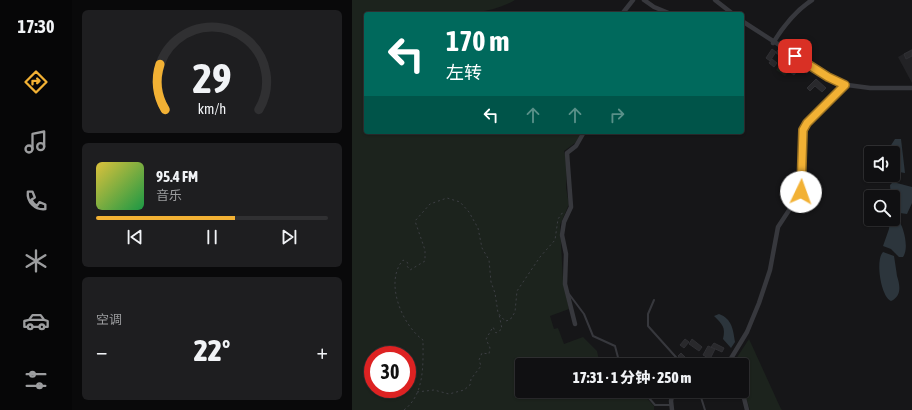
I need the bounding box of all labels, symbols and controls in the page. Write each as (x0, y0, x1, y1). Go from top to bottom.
text: 17:30 (17, 16, 55, 37)
text: 170 m (446, 25, 509, 57)
icon: left (380, 28, 432, 80)
pin (778, 39, 812, 73)
icon: arrive (784, 45, 806, 67)
text: 29 (192, 53, 232, 101)
text: 左转 (446, 62, 482, 83)
icon: directions (22, 68, 50, 96)
text: km/h (198, 100, 226, 116)
icon: left (480, 104, 502, 126)
icon: ahead (522, 104, 544, 126)
icon: ahead (564, 104, 586, 126)
icon: right (606, 104, 628, 126)
icon: music (22, 128, 50, 156)
map controls (864, 146, 900, 226)
button: sound (864, 146, 900, 182)
text: 95.4 FM (156, 168, 198, 185)
position arrow (780, 171, 822, 213)
icon: phone (22, 187, 50, 215)
text: 音乐 (156, 188, 182, 203)
button: search (864, 190, 900, 226)
icon: previous (124, 226, 146, 248)
icon: pause (201, 226, 223, 248)
icon: next (278, 226, 300, 248)
icon: climate (22, 247, 50, 275)
icon: car (22, 307, 50, 335)
text: 空调 (96, 312, 122, 327)
text: 22° (194, 333, 230, 367)
text: − (96, 338, 107, 364)
text: + (317, 338, 328, 364)
speed limit sign: 30 (364, 346, 416, 398)
icon: filters (22, 366, 50, 394)
text: 17:31 · 1 分钟 · 250 m (573, 369, 691, 386)

